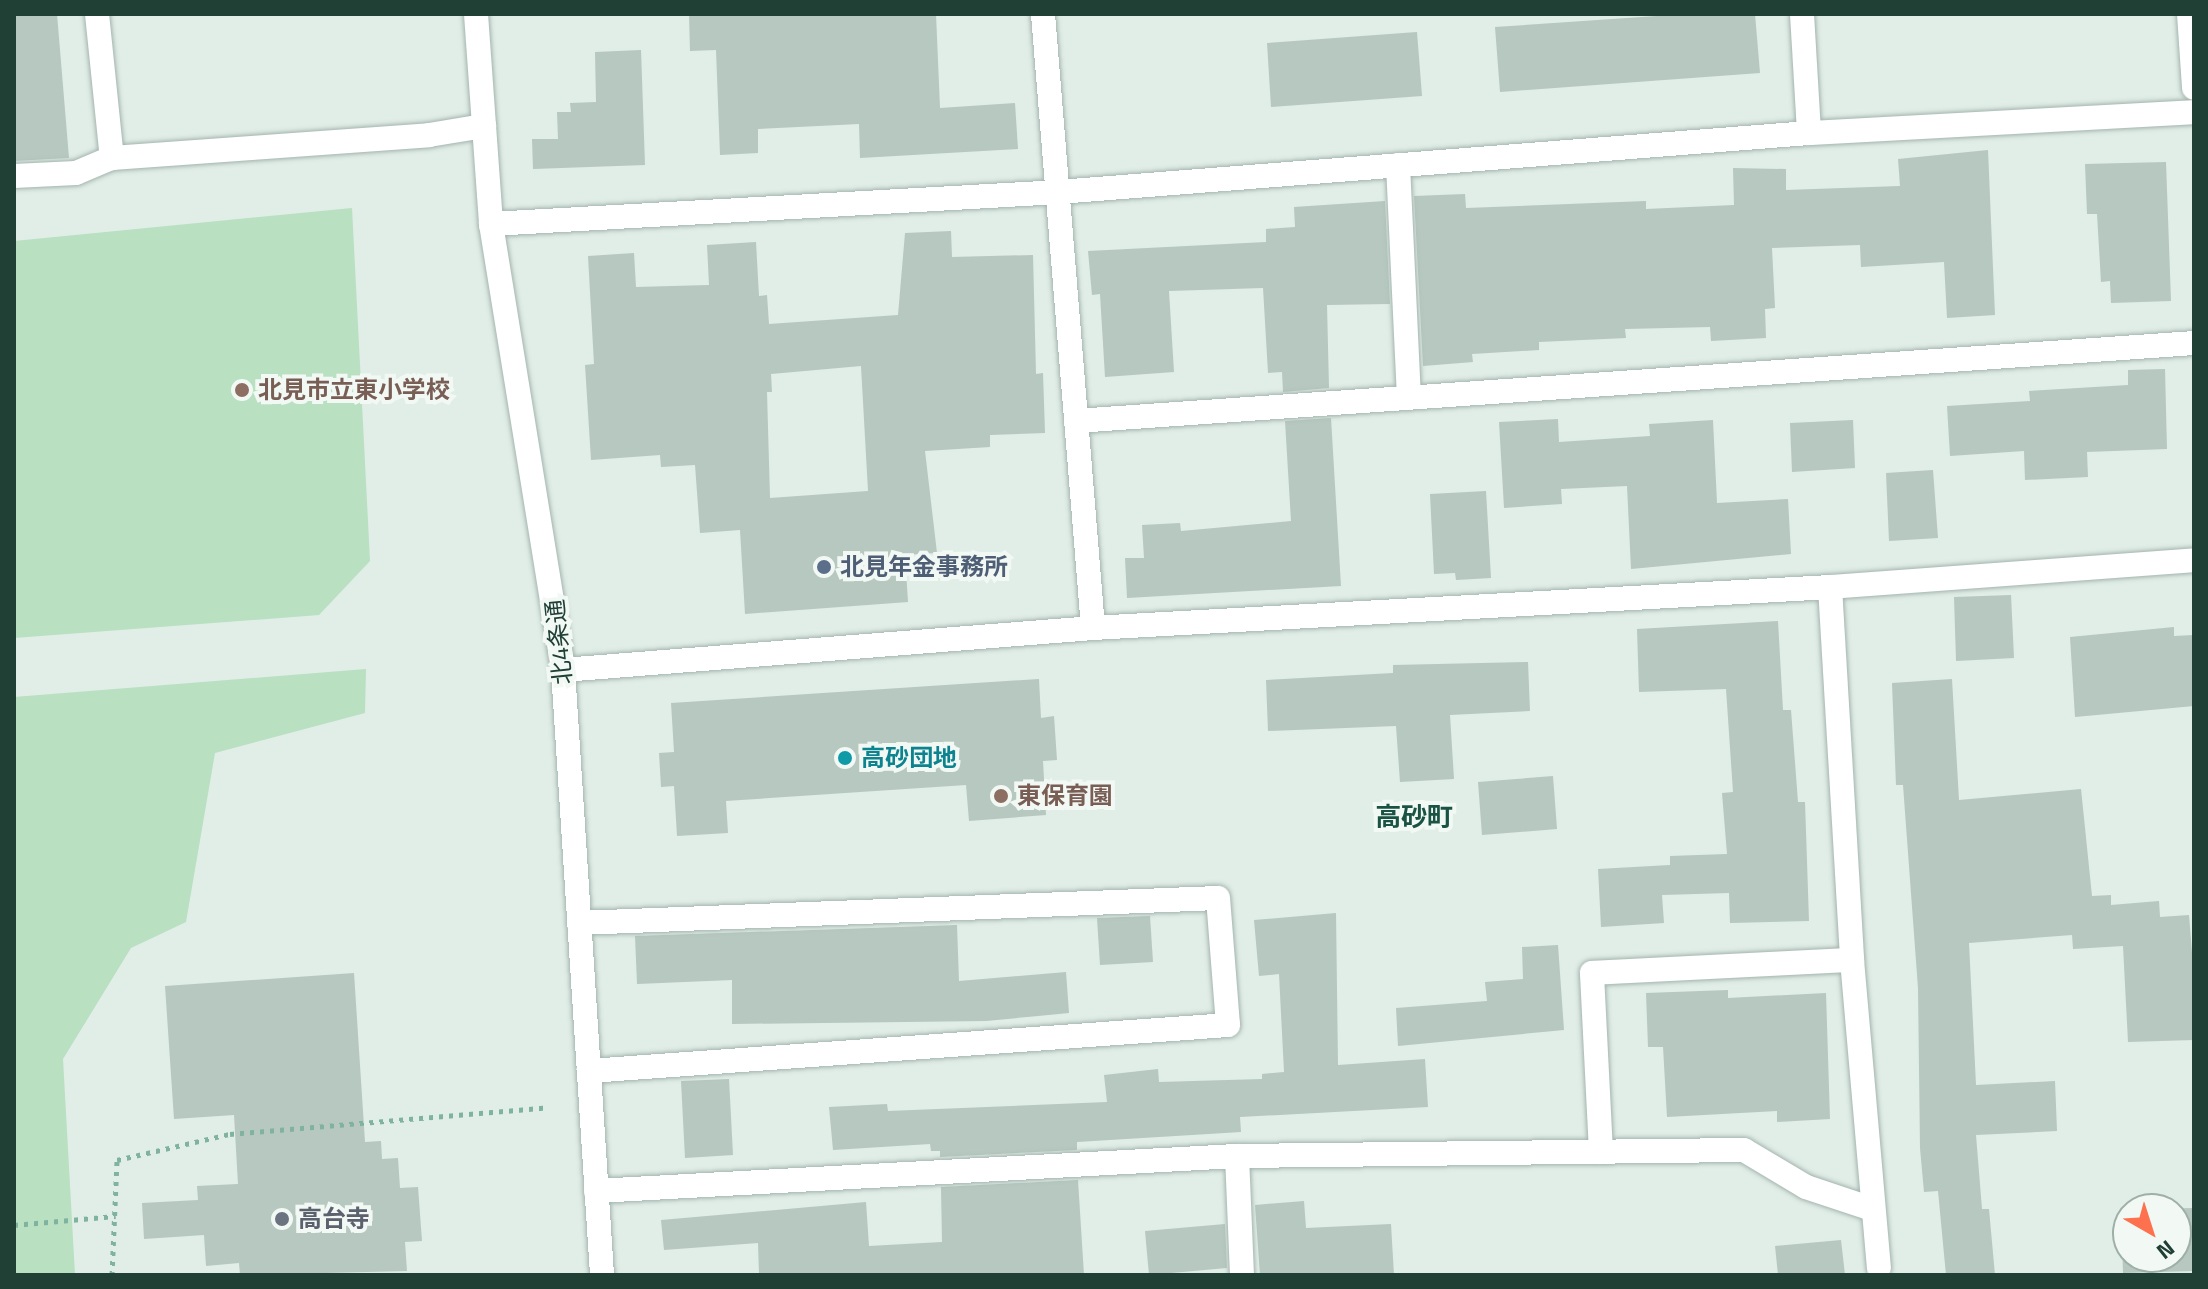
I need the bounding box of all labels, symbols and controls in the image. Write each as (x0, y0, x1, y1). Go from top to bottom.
place label: 北見市立東小学校 (258, 376, 450, 404)
marker: 北見市立東小学校 (233, 381, 251, 399)
place label: 北見年金事務所 (840, 553, 1008, 581)
marker: 北見年金事務所 (815, 558, 833, 576)
street label: 北4条通 (540, 598, 578, 686)
place label: 高砂団地 (861, 744, 957, 772)
marker: 高砂団地 (836, 749, 854, 767)
place label: 東保育園 (1017, 782, 1113, 810)
marker: 東保育園 (992, 787, 1010, 805)
district label: 高砂町 (1375, 801, 1453, 833)
north arrow (2112, 1193, 2192, 1273)
place label: 高台寺 (298, 1205, 370, 1233)
marker: 高台寺 (273, 1210, 291, 1228)
text: N (2149, 1232, 2182, 1268)

